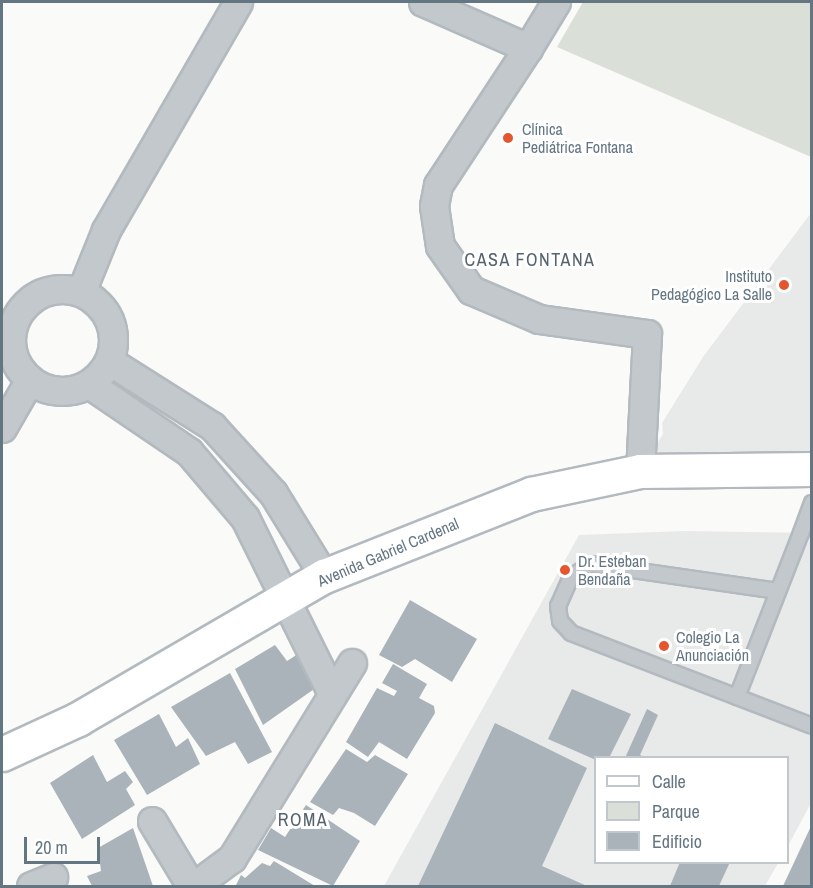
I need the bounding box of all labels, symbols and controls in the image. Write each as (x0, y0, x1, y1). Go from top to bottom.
place label: Clínica Pediátrica Fontana (522, 119, 633, 157)
marker: Clínica Pediátrica Fontana (499, 129, 517, 147)
district label: CASA FONTANA (464, 249, 596, 271)
place label: Instituto Pedagógico La Salle (651, 266, 772, 304)
marker: Instituto Pedagógico La Salle (777, 278, 791, 292)
street label: Avenida Gabriel Cardenal (315, 514, 461, 590)
place label: Dr. Esteban Bendaña (578, 551, 647, 589)
marker: Dr. Esteban Bendaña (556, 561, 574, 579)
place label: Colegio La Anunciación (676, 627, 749, 665)
marker: Colegio La Anunciación (657, 639, 671, 653)
legend (594, 756, 789, 864)
text: Calle (652, 769, 686, 794)
text: Parque (652, 799, 700, 824)
district label: ROMA (278, 809, 328, 831)
scale bar (27, 825, 104, 863)
text: Edificio (652, 829, 702, 854)
text: 20 m (35, 835, 68, 860)

